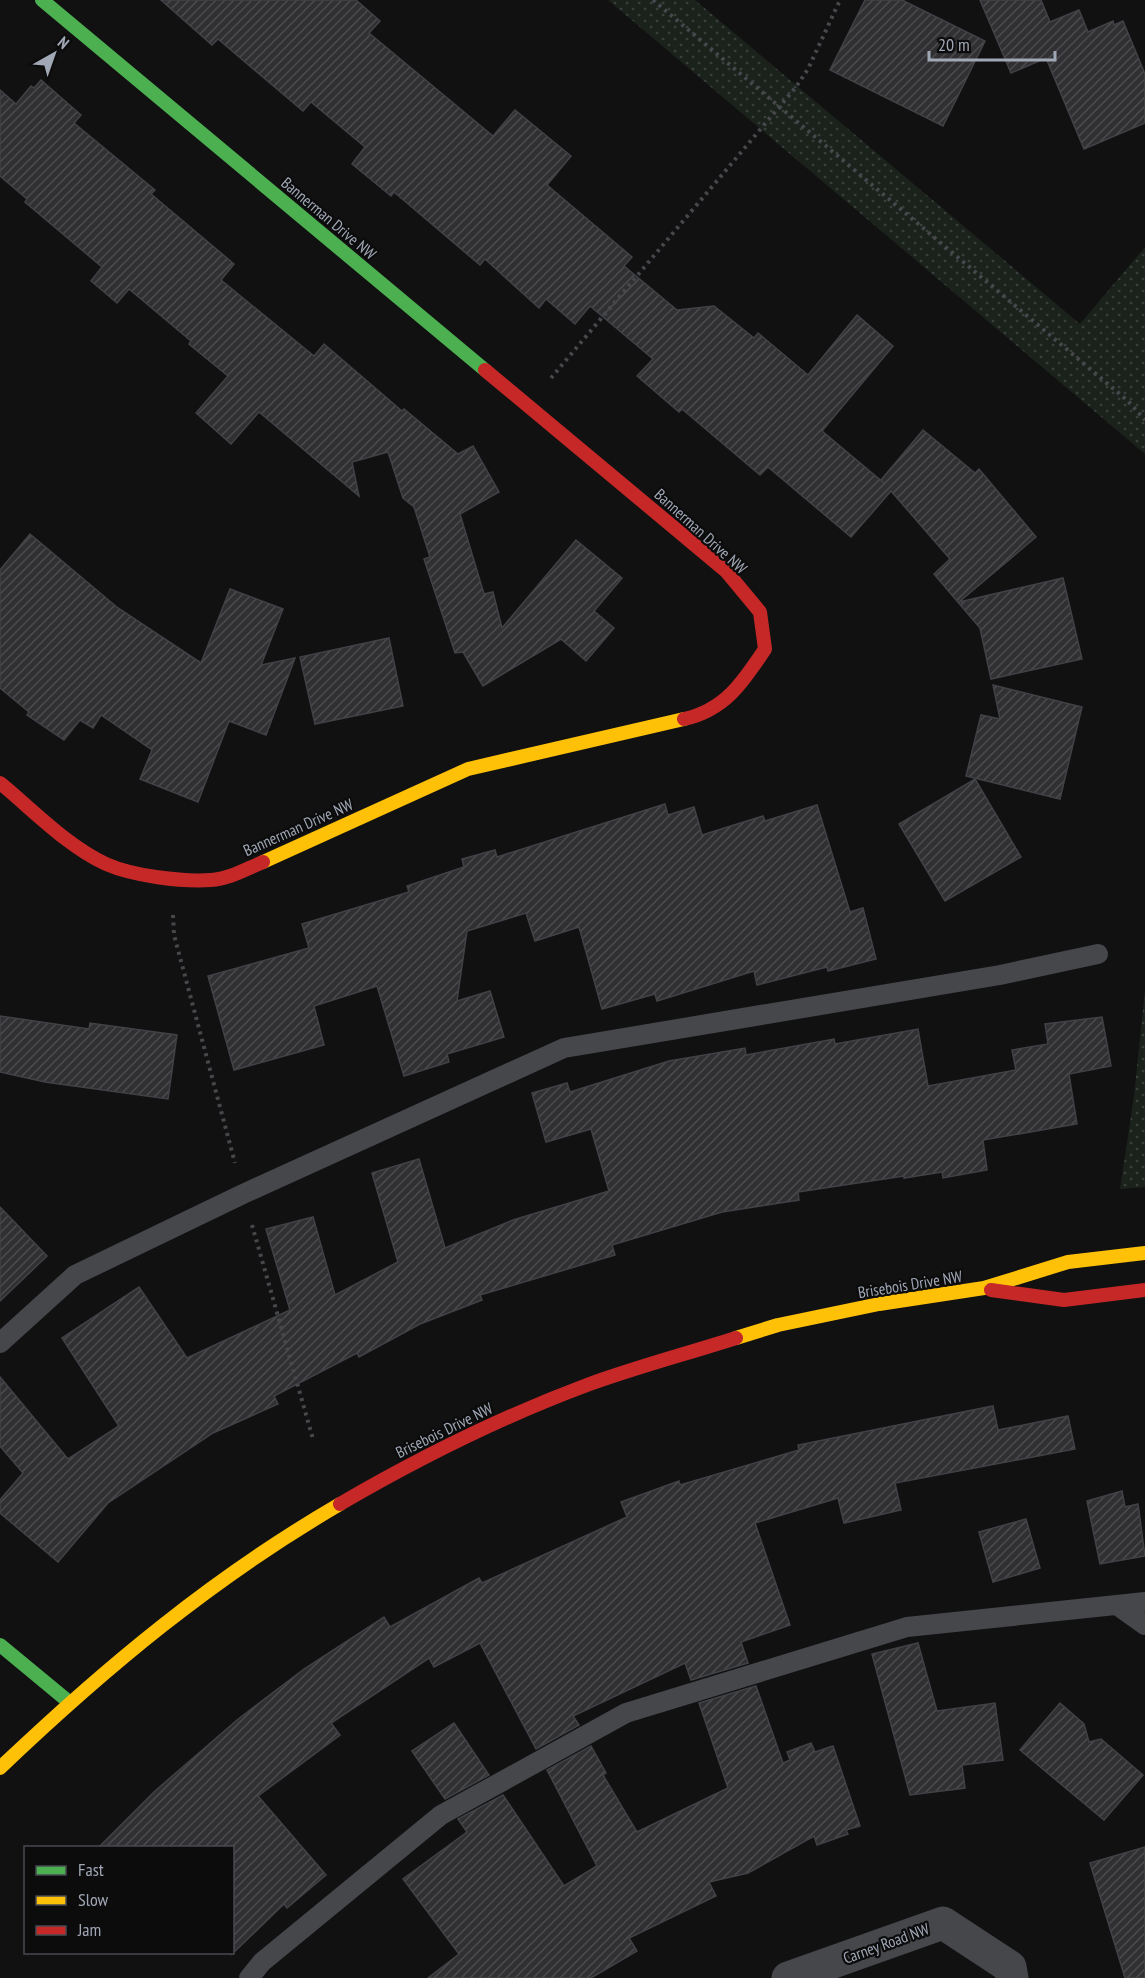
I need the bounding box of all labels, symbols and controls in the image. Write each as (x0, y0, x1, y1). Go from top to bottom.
north arrow (24, 24, 84, 84)
scale bar (929, 24, 1055, 62)
text: N (54, 32, 73, 53)
text: 20 m (938, 33, 970, 56)
street label: Bannerman Drive NW (277, 172, 381, 264)
street label: Bannerman Drive NW (650, 484, 752, 578)
street label: Bannerman Drive NW (240, 794, 356, 860)
street label: Brisebois Drive NW (856, 1266, 964, 1302)
street label: Brisebois Drive NW (392, 1398, 496, 1462)
legend (24, 1846, 234, 1954)
text: Fast (78, 1858, 104, 1881)
text: Slow (78, 1888, 109, 1911)
text: Jam (77, 1918, 101, 1941)
street label: Carney Road NW (840, 1918, 932, 1968)

